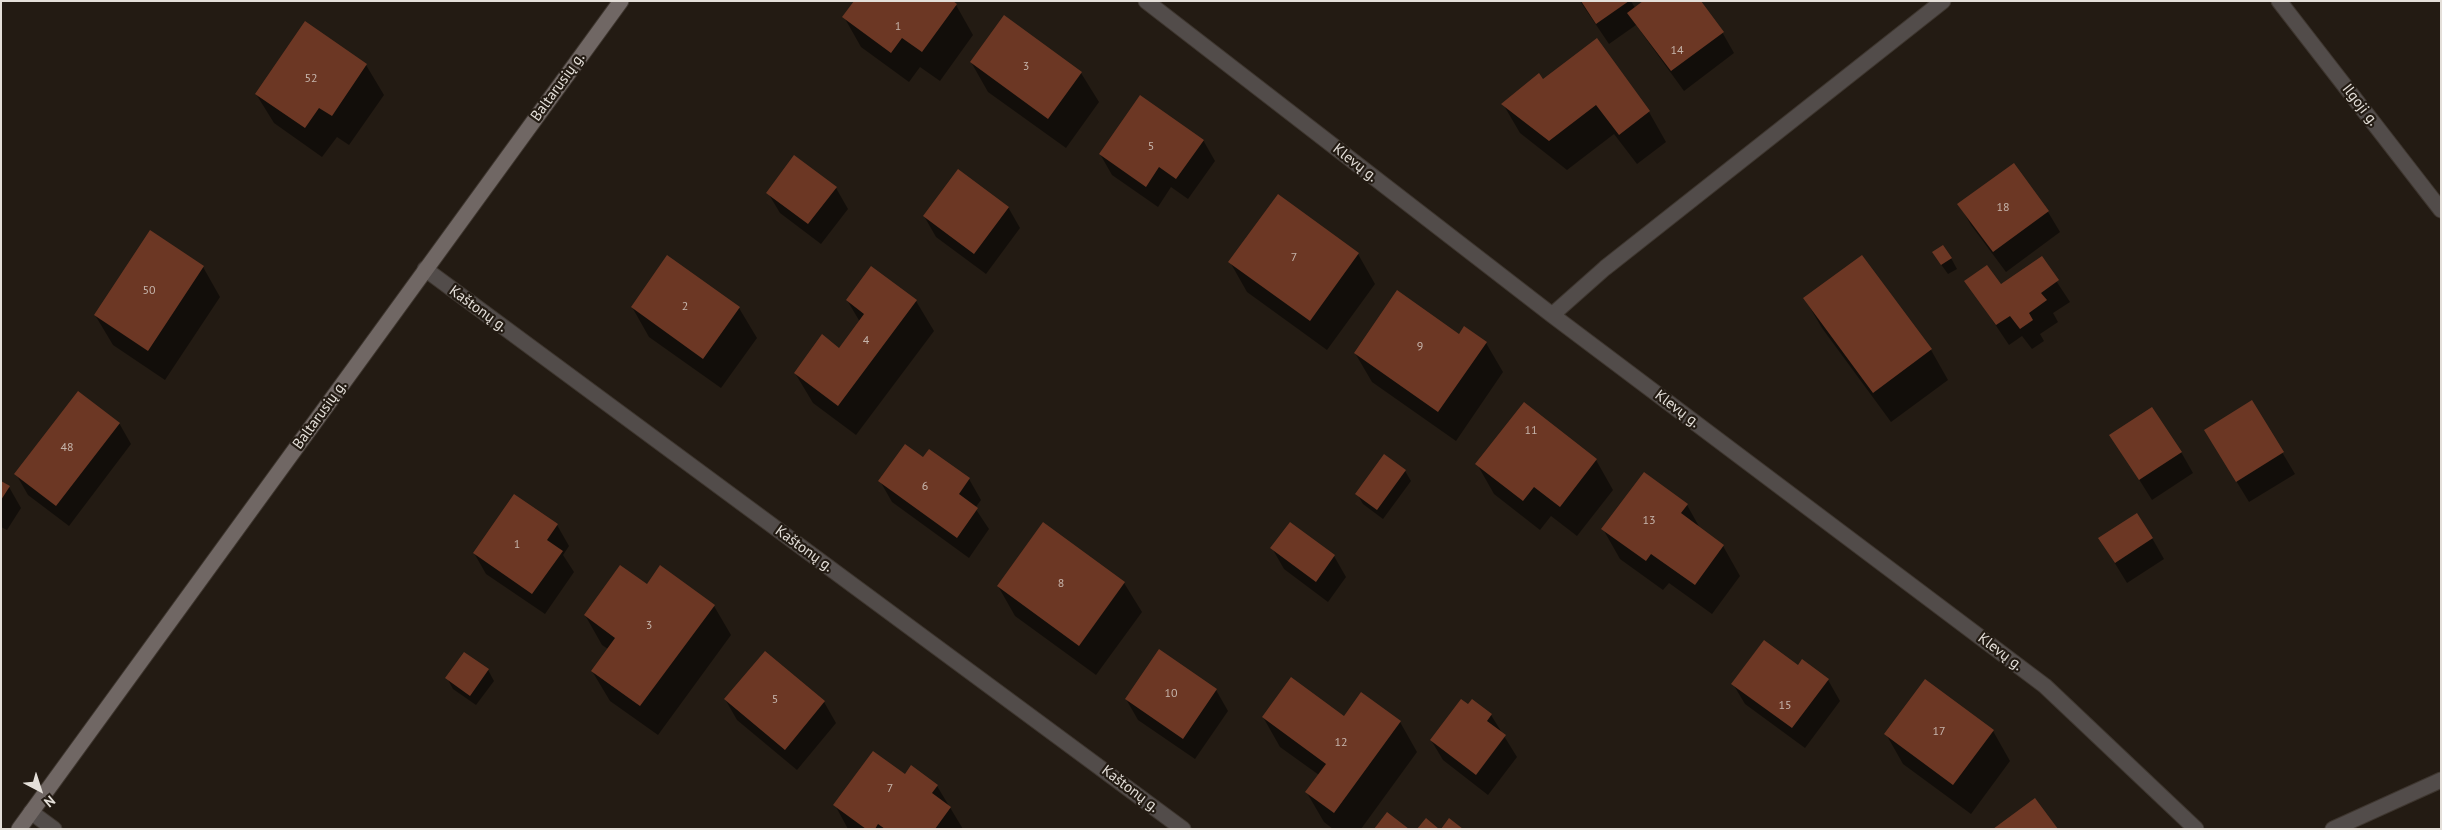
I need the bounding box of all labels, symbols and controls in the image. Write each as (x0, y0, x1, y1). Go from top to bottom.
house number: 1 (895, 20, 901, 34)
house number: 14 (1670, 44, 1684, 58)
street label: Baltarusių g. (527, 49, 589, 125)
house number: 3 (1023, 60, 1029, 74)
house number: 52 (304, 72, 318, 86)
street label: Ilgoji g. (2338, 80, 2382, 130)
house number: 5 (1148, 140, 1154, 154)
street label: Klevų g. (1329, 140, 1381, 186)
house number: 18 (1996, 201, 2010, 215)
house number: 7 (1291, 251, 1297, 265)
street label: Kaštonų g. (446, 282, 510, 336)
house number: 50 (142, 284, 156, 298)
house number: 2 (682, 300, 688, 314)
house number: 4 (863, 334, 869, 348)
house number: 9 (1417, 340, 1423, 354)
street label: Baltarusių g. (289, 377, 351, 453)
street label: Klevų g. (1651, 386, 1703, 432)
house number: 11 (1524, 424, 1538, 438)
house number: 48 (60, 441, 74, 455)
house number: 6 (922, 480, 928, 494)
house number: 13 (1642, 514, 1656, 528)
street label: Kaštonų g. (772, 522, 836, 576)
house number: 1 (514, 538, 520, 552)
house number: 8 (1058, 577, 1064, 591)
house number: 3 (646, 619, 652, 633)
street label: Klevų g. (1974, 629, 2026, 675)
house number: 10 (1164, 687, 1178, 701)
house number: 5 (772, 693, 778, 707)
house number: 15 (1778, 699, 1792, 713)
house number: 17 (1932, 725, 1946, 739)
house number: 12 (1334, 736, 1348, 750)
street label: Kaštonų g. (1098, 762, 1162, 816)
north arrow (15, 765, 65, 815)
house number: 7 (887, 782, 893, 796)
text: N (40, 792, 59, 811)

